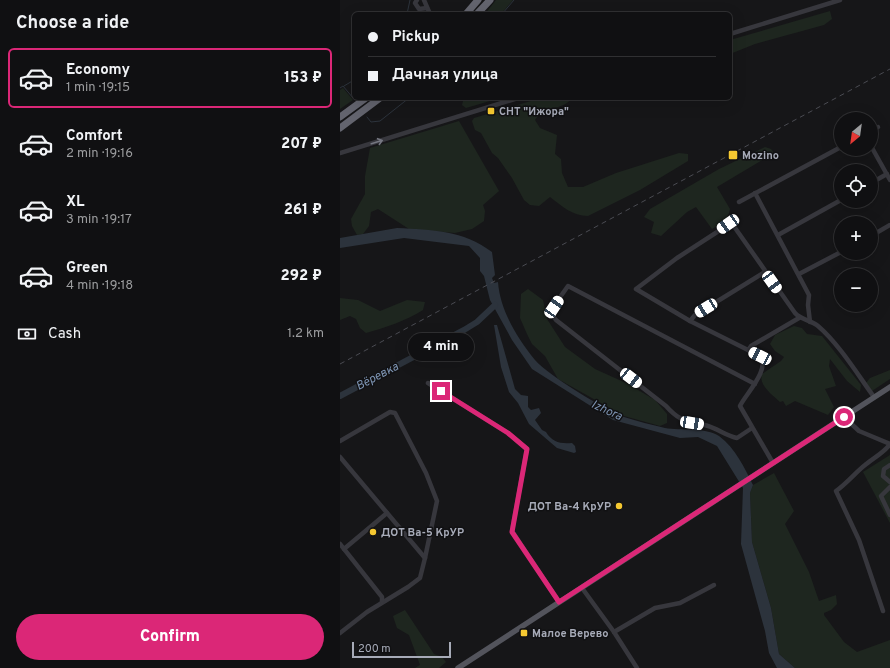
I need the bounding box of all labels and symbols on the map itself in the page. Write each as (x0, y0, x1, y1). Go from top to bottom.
place label: СНТ "Ижора" (499, 105, 569, 119)
marker: СНТ "Ижора" (486, 106, 496, 116)
north arrow (834, 112, 878, 156)
one-way arrow (371, 138, 384, 145)
marker: Mozino (727, 149, 739, 161)
place label: Mozino (742, 149, 779, 163)
car (715, 212, 741, 236)
car (760, 269, 784, 295)
car (542, 294, 566, 320)
car (693, 297, 719, 319)
callout: 4 min (408, 333, 474, 361)
car (747, 345, 773, 367)
water label: Вёревка (353, 359, 402, 395)
car (618, 366, 644, 390)
route end (432, 382, 450, 400)
water label: Izhora (589, 397, 625, 425)
route start (835, 408, 853, 426)
car (679, 415, 705, 431)
place label: ДОТ Ва-4 КрУР (528, 500, 611, 514)
marker: ДОТ Ва-4 КрУР (614, 501, 624, 511)
place label: ДОТ Ва-5 КрУР (381, 526, 464, 540)
marker: ДОТ Ва-5 КрУР (368, 527, 378, 537)
place label: Малое Верево (532, 627, 608, 641)
marker: Малое Верево (519, 628, 529, 638)
scale bar (352, 640, 451, 659)

